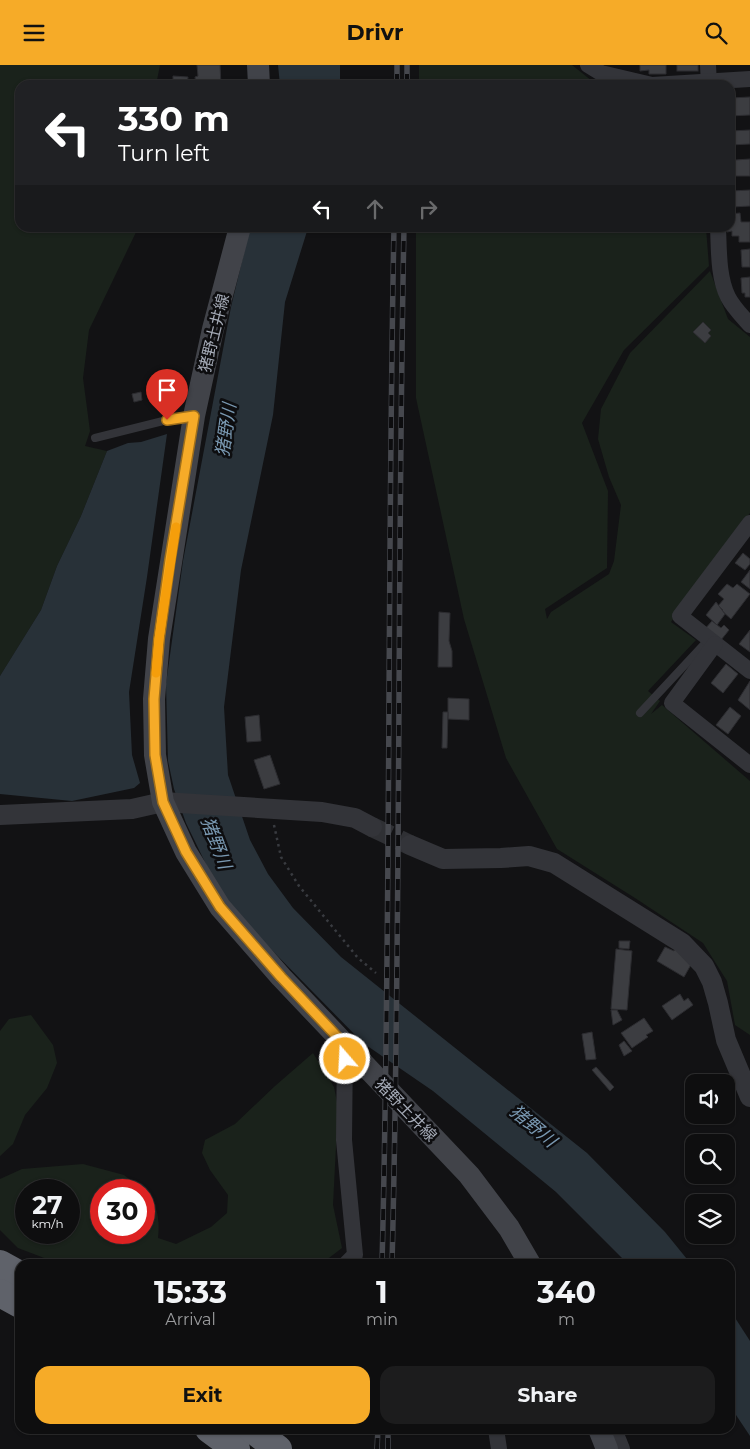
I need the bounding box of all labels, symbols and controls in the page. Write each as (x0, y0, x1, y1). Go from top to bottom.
icon: menu (20, 19, 48, 47)
text: Drivr (347, 19, 403, 46)
icon: search (702, 19, 730, 47)
text: 330 m (118, 97, 230, 140)
icon: left (35, 100, 100, 165)
text: Turn left (118, 140, 210, 167)
icon: left (308, 195, 336, 223)
icon: ahead (361, 195, 389, 223)
icon: right (414, 195, 442, 223)
street label: 猪野土井線 (195, 292, 233, 374)
pin (146, 369, 188, 420)
icon: arrive (153, 376, 181, 404)
water label: 猪野川 (211, 400, 241, 458)
water label: 猪野川 (196, 814, 237, 874)
position arrow (318, 1032, 370, 1084)
map controls (685, 1074, 735, 1244)
button: sound (685, 1074, 735, 1124)
street label: 猪野土井線 (371, 1075, 441, 1145)
water label: 猪野川 (505, 1100, 562, 1153)
button: search (685, 1134, 735, 1184)
speed limit sign: 30 (90, 1179, 155, 1244)
text: 27 (32, 1190, 63, 1220)
button: layers (685, 1194, 735, 1244)
text: km/h (31, 1216, 64, 1231)
text: 15:33 (154, 1274, 227, 1311)
text: 1 (376, 1274, 388, 1311)
text: 340 (537, 1274, 596, 1311)
text: Arrival (165, 1310, 216, 1329)
text: min (366, 1310, 398, 1329)
text: m (558, 1310, 575, 1329)
button: Exit (35, 1366, 370, 1424)
button: Share (380, 1366, 715, 1424)

